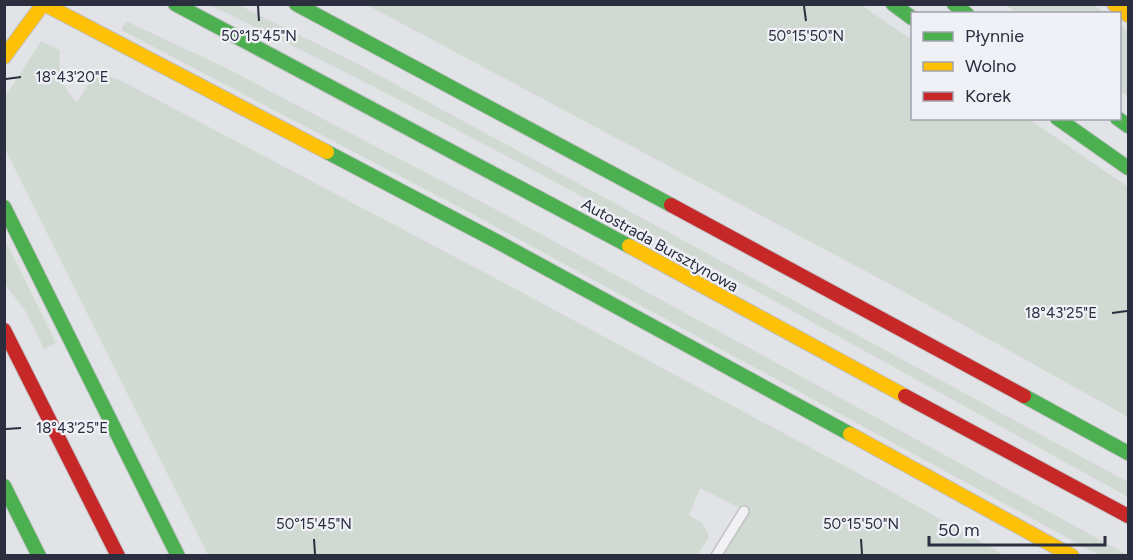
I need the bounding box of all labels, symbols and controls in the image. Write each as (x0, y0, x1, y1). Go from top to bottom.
legend (911, 12, 1121, 120)
text: Płynnie (965, 25, 1024, 47)
text: 50°15'45"N (221, 27, 297, 45)
text: 50°15'50"N (768, 27, 844, 45)
text: Wolno (965, 55, 1016, 77)
text: 18°43'20"E (35, 68, 109, 86)
text: Korek (965, 85, 1011, 107)
street label: Autostrada Bursztynowa (578, 194, 742, 296)
text: 18°43'25"E (1025, 304, 1097, 322)
text: 18°43'25"E (36, 419, 108, 437)
scale bar (929, 509, 1104, 547)
text: 50°15'45"N (276, 515, 352, 533)
text: 50°15'50"N (823, 515, 899, 533)
text: 50 m (938, 519, 980, 541)

